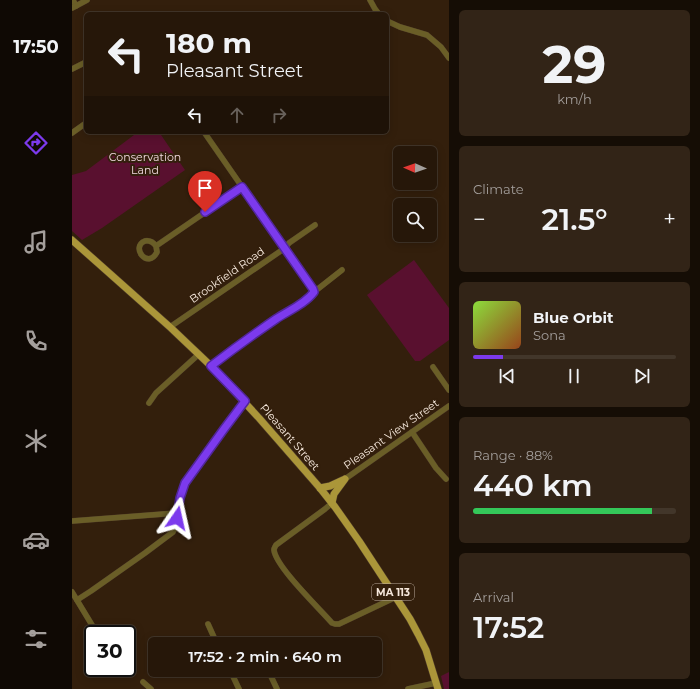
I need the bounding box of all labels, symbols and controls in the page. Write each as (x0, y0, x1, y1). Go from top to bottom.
text: 180 m (166, 26, 252, 60)
icon: left (100, 28, 152, 80)
text: 29 (543, 33, 606, 96)
text: 17:50 (13, 36, 59, 58)
text: Pleasant Street (166, 60, 303, 82)
text: km/h (557, 91, 592, 107)
icon: left (184, 104, 206, 126)
icon: ahead (226, 104, 248, 126)
icon: right (268, 104, 290, 126)
icon: directions (22, 129, 50, 157)
north arrow (393, 146, 437, 190)
map controls (393, 146, 437, 242)
park label: Conservation Land (109, 150, 181, 177)
pin (188, 171, 222, 212)
icon: arrive (194, 177, 216, 199)
text: Climate (473, 181, 524, 197)
button: search (393, 198, 437, 242)
text: 21.5° (541, 201, 608, 238)
text: − (473, 206, 486, 233)
text: + (663, 206, 676, 233)
icon: music (22, 228, 50, 256)
street label: Brookfield Road (187, 244, 267, 306)
text: Blue Orbit (533, 308, 613, 327)
icon: phone (22, 327, 50, 355)
text: Sona (533, 327, 566, 343)
icon: previous (496, 365, 518, 387)
icon: pause (563, 365, 585, 387)
icon: next (631, 365, 653, 387)
street label: Pleasant View Street (341, 395, 442, 472)
street label: Pleasant Street (257, 401, 323, 474)
icon: climate (22, 427, 50, 455)
text: Range · 88% (473, 447, 553, 463)
text: 440 km (473, 467, 593, 504)
position arrow (156, 497, 198, 539)
icon: car (22, 526, 50, 554)
road number: MA 113 (372, 584, 414, 600)
text: Arrival (473, 589, 514, 605)
text: 17:52 (473, 609, 544, 646)
icon: filters (22, 625, 50, 653)
speed limit sign: 30 (84, 625, 136, 677)
text: 17:52 · 2 min · 640 m (188, 647, 342, 666)

